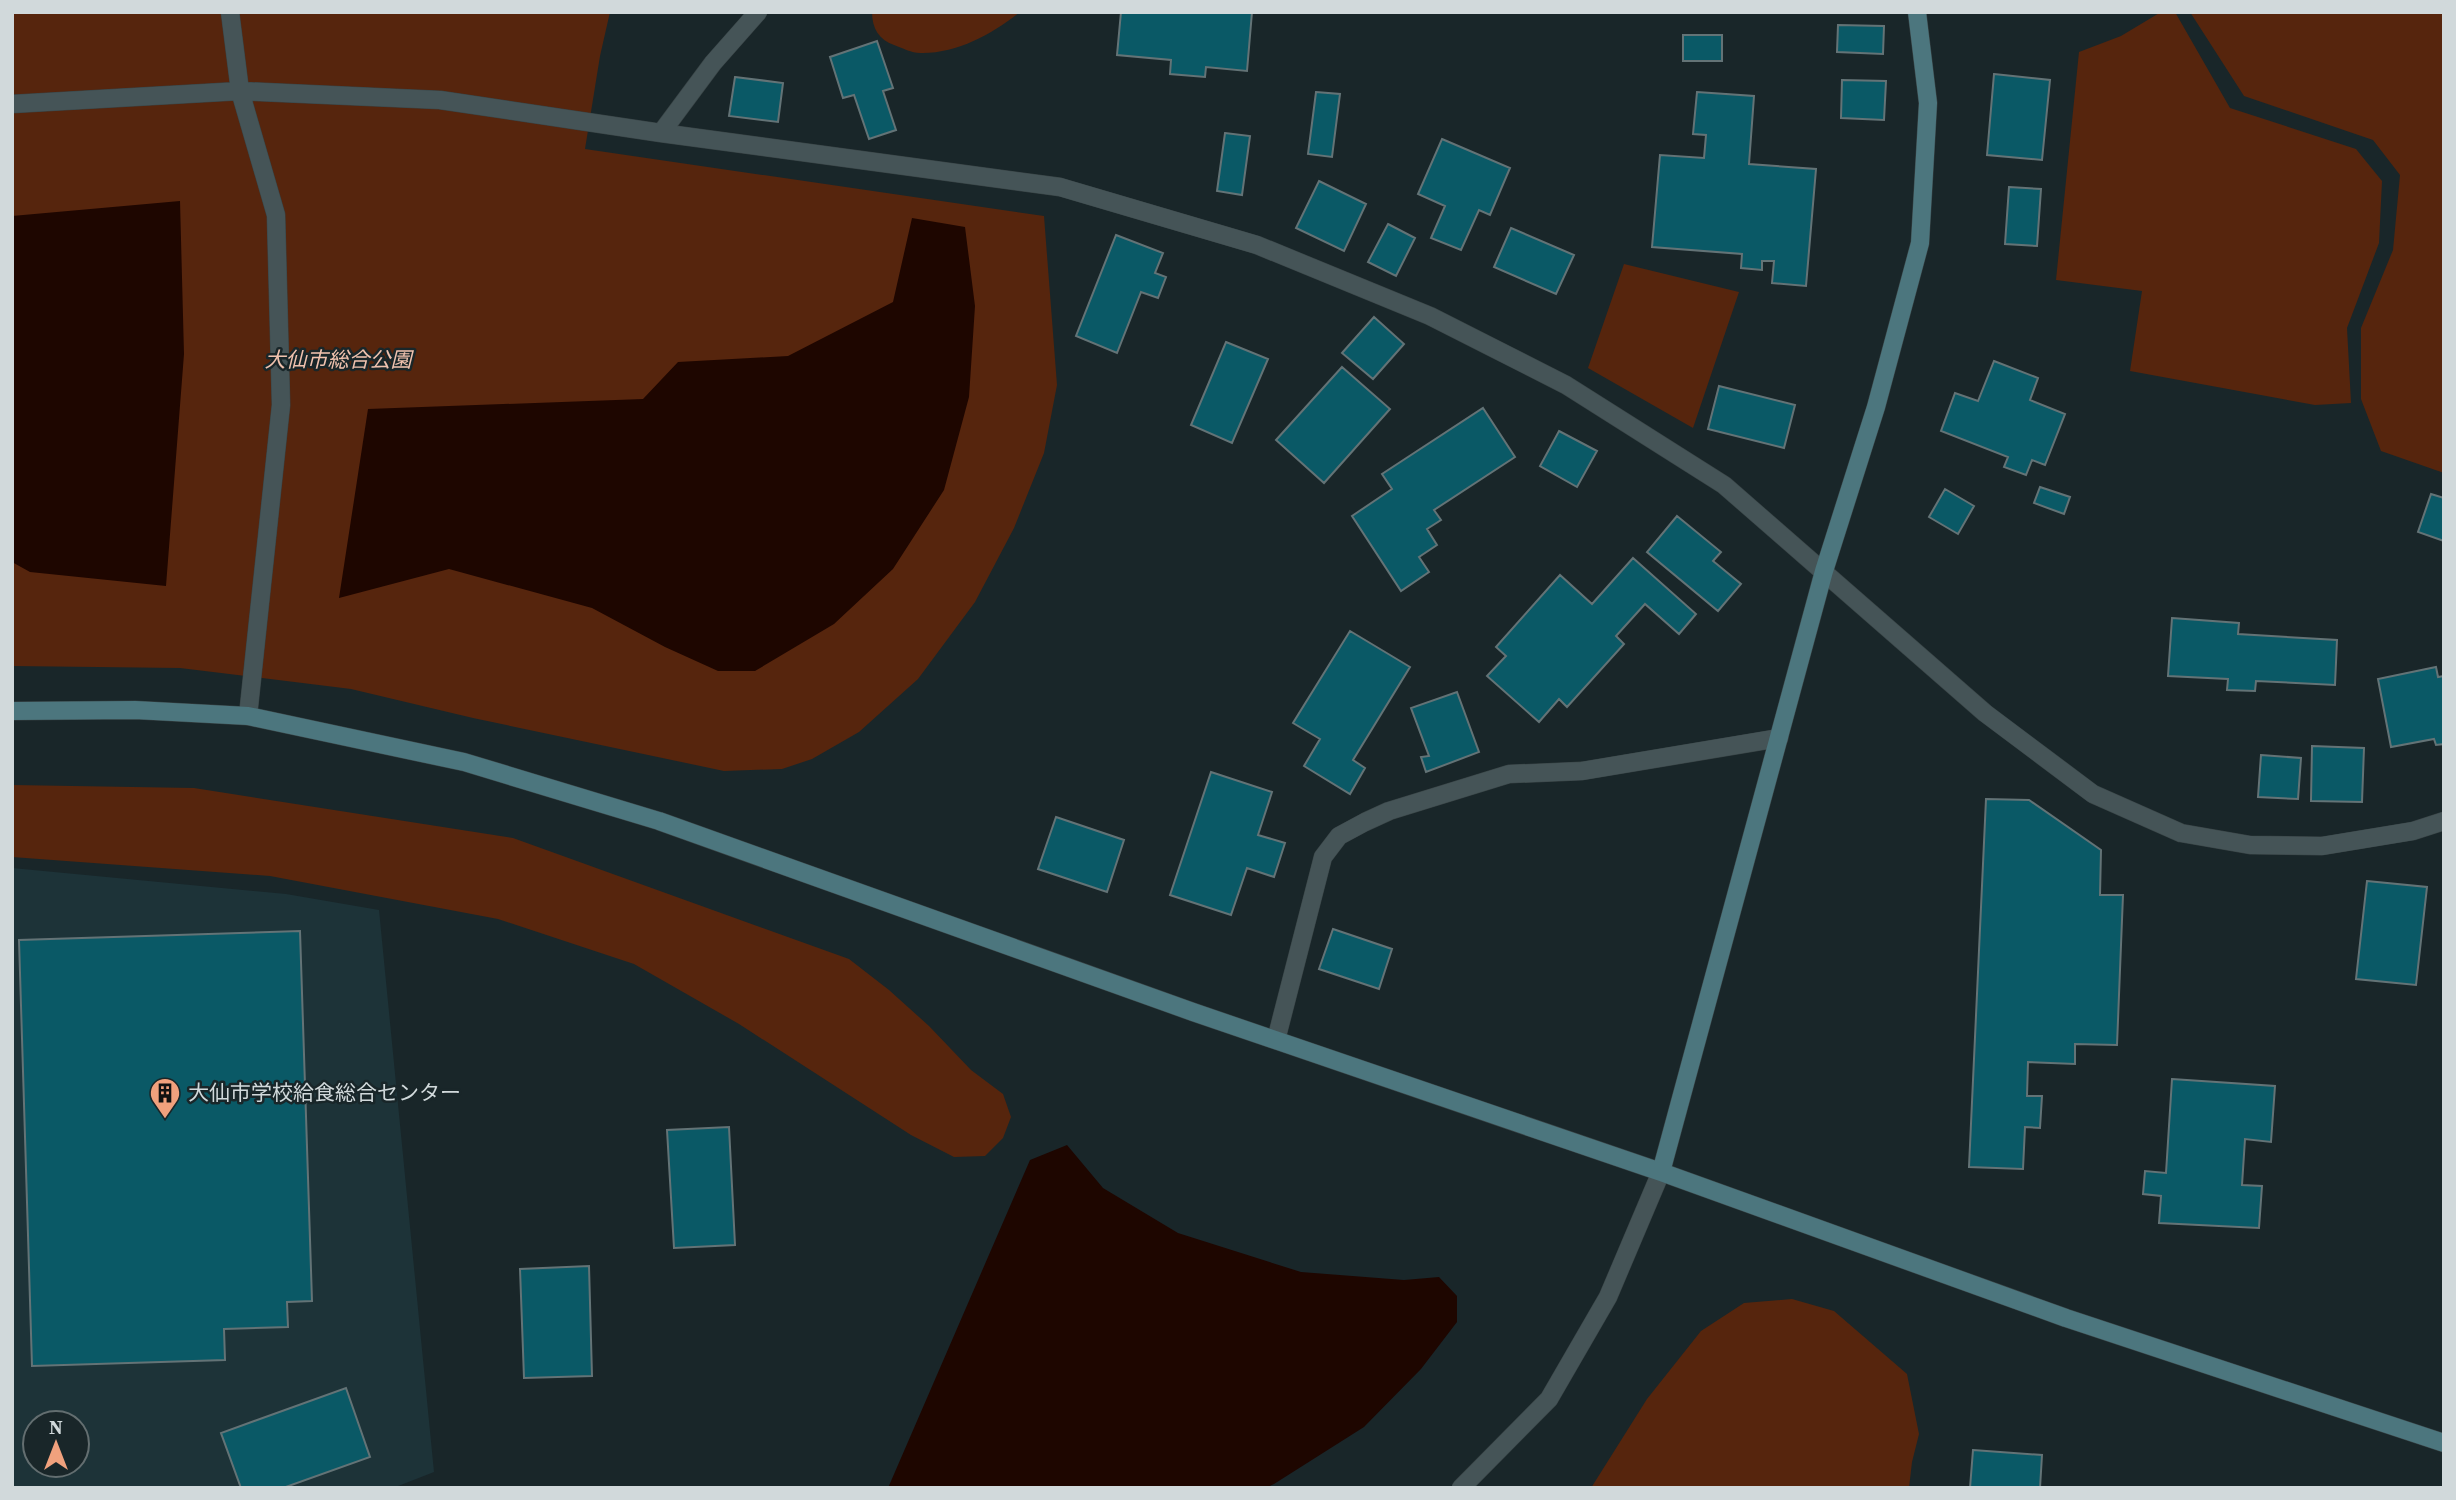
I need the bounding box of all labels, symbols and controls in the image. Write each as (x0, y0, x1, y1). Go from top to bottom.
park label: 大仙市総合公園 (265, 345, 414, 374)
building icon: 大仙市学校給食総合センター (148, 1076, 182, 1120)
place label: 大仙市学校給食総合センター (188, 1078, 461, 1107)
north arrow (21, 1409, 91, 1479)
text: N (49, 1414, 63, 1440)

